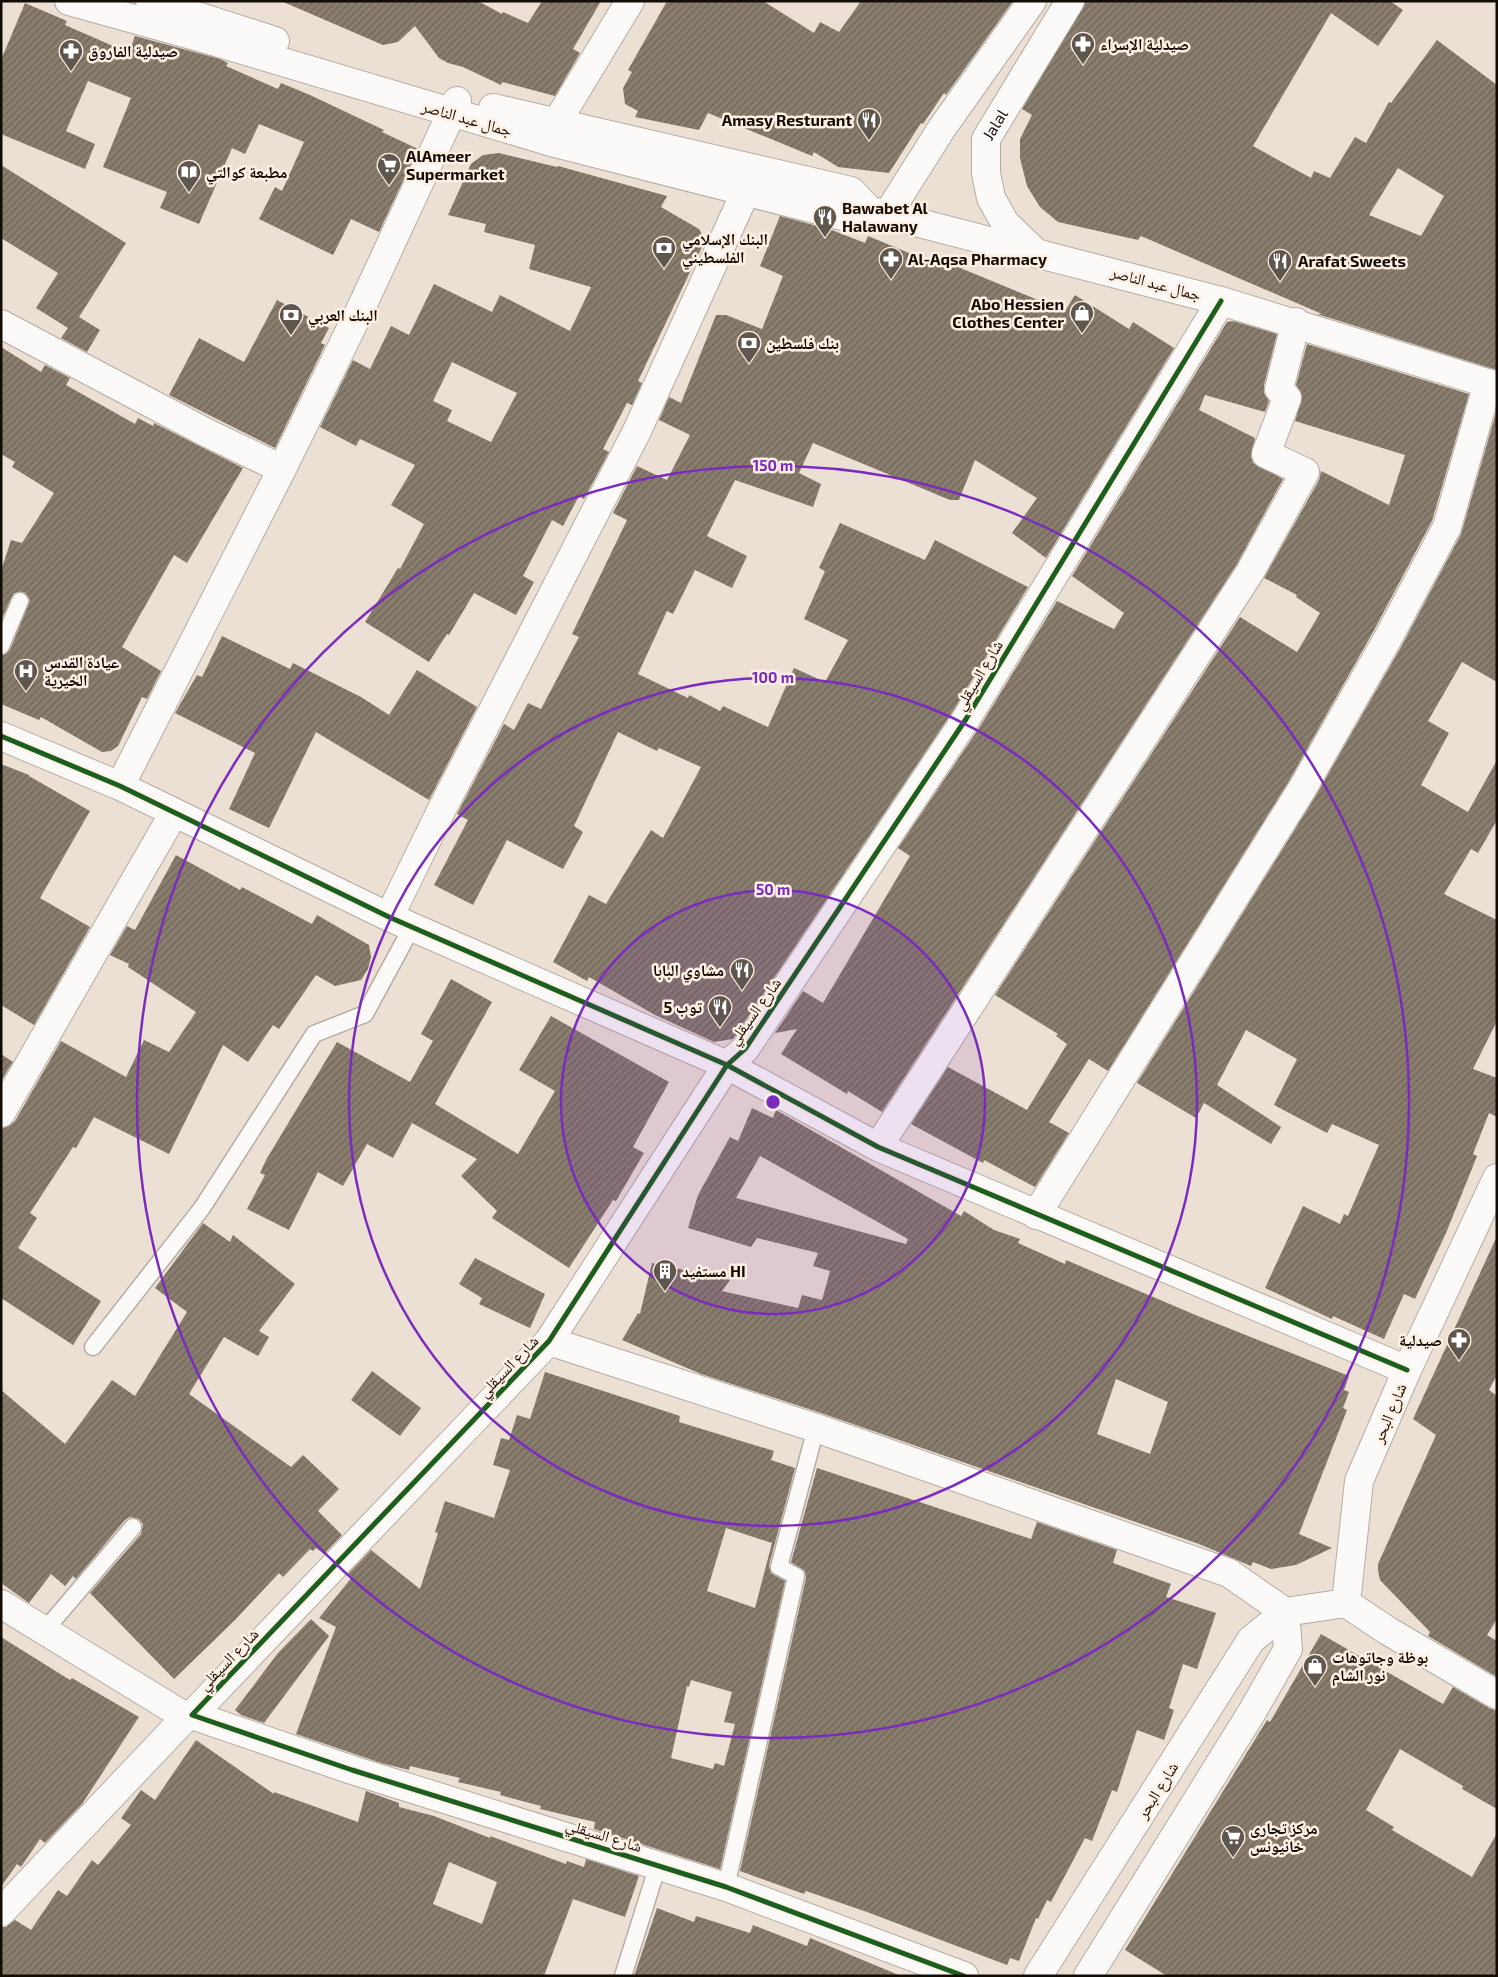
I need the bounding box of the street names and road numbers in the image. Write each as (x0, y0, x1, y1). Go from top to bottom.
street label: جمال عبد الناصر (418, 95, 514, 141)
street label: Jalal (978, 105, 1011, 143)
street label: جمال عبد الناصر (1107, 261, 1203, 306)
street label: شارع السيقلي (949, 636, 1009, 715)
street label: شارع السيقلي (723, 973, 788, 1050)
street label: شارع السيقلي (473, 1331, 545, 1403)
street label: شارع البحر (1367, 1380, 1411, 1447)
street label: شارع السيقلي (193, 1624, 265, 1696)
street label: شارع البحر (1131, 1758, 1183, 1823)
street label: شارع السيقلي (563, 1814, 645, 1859)

